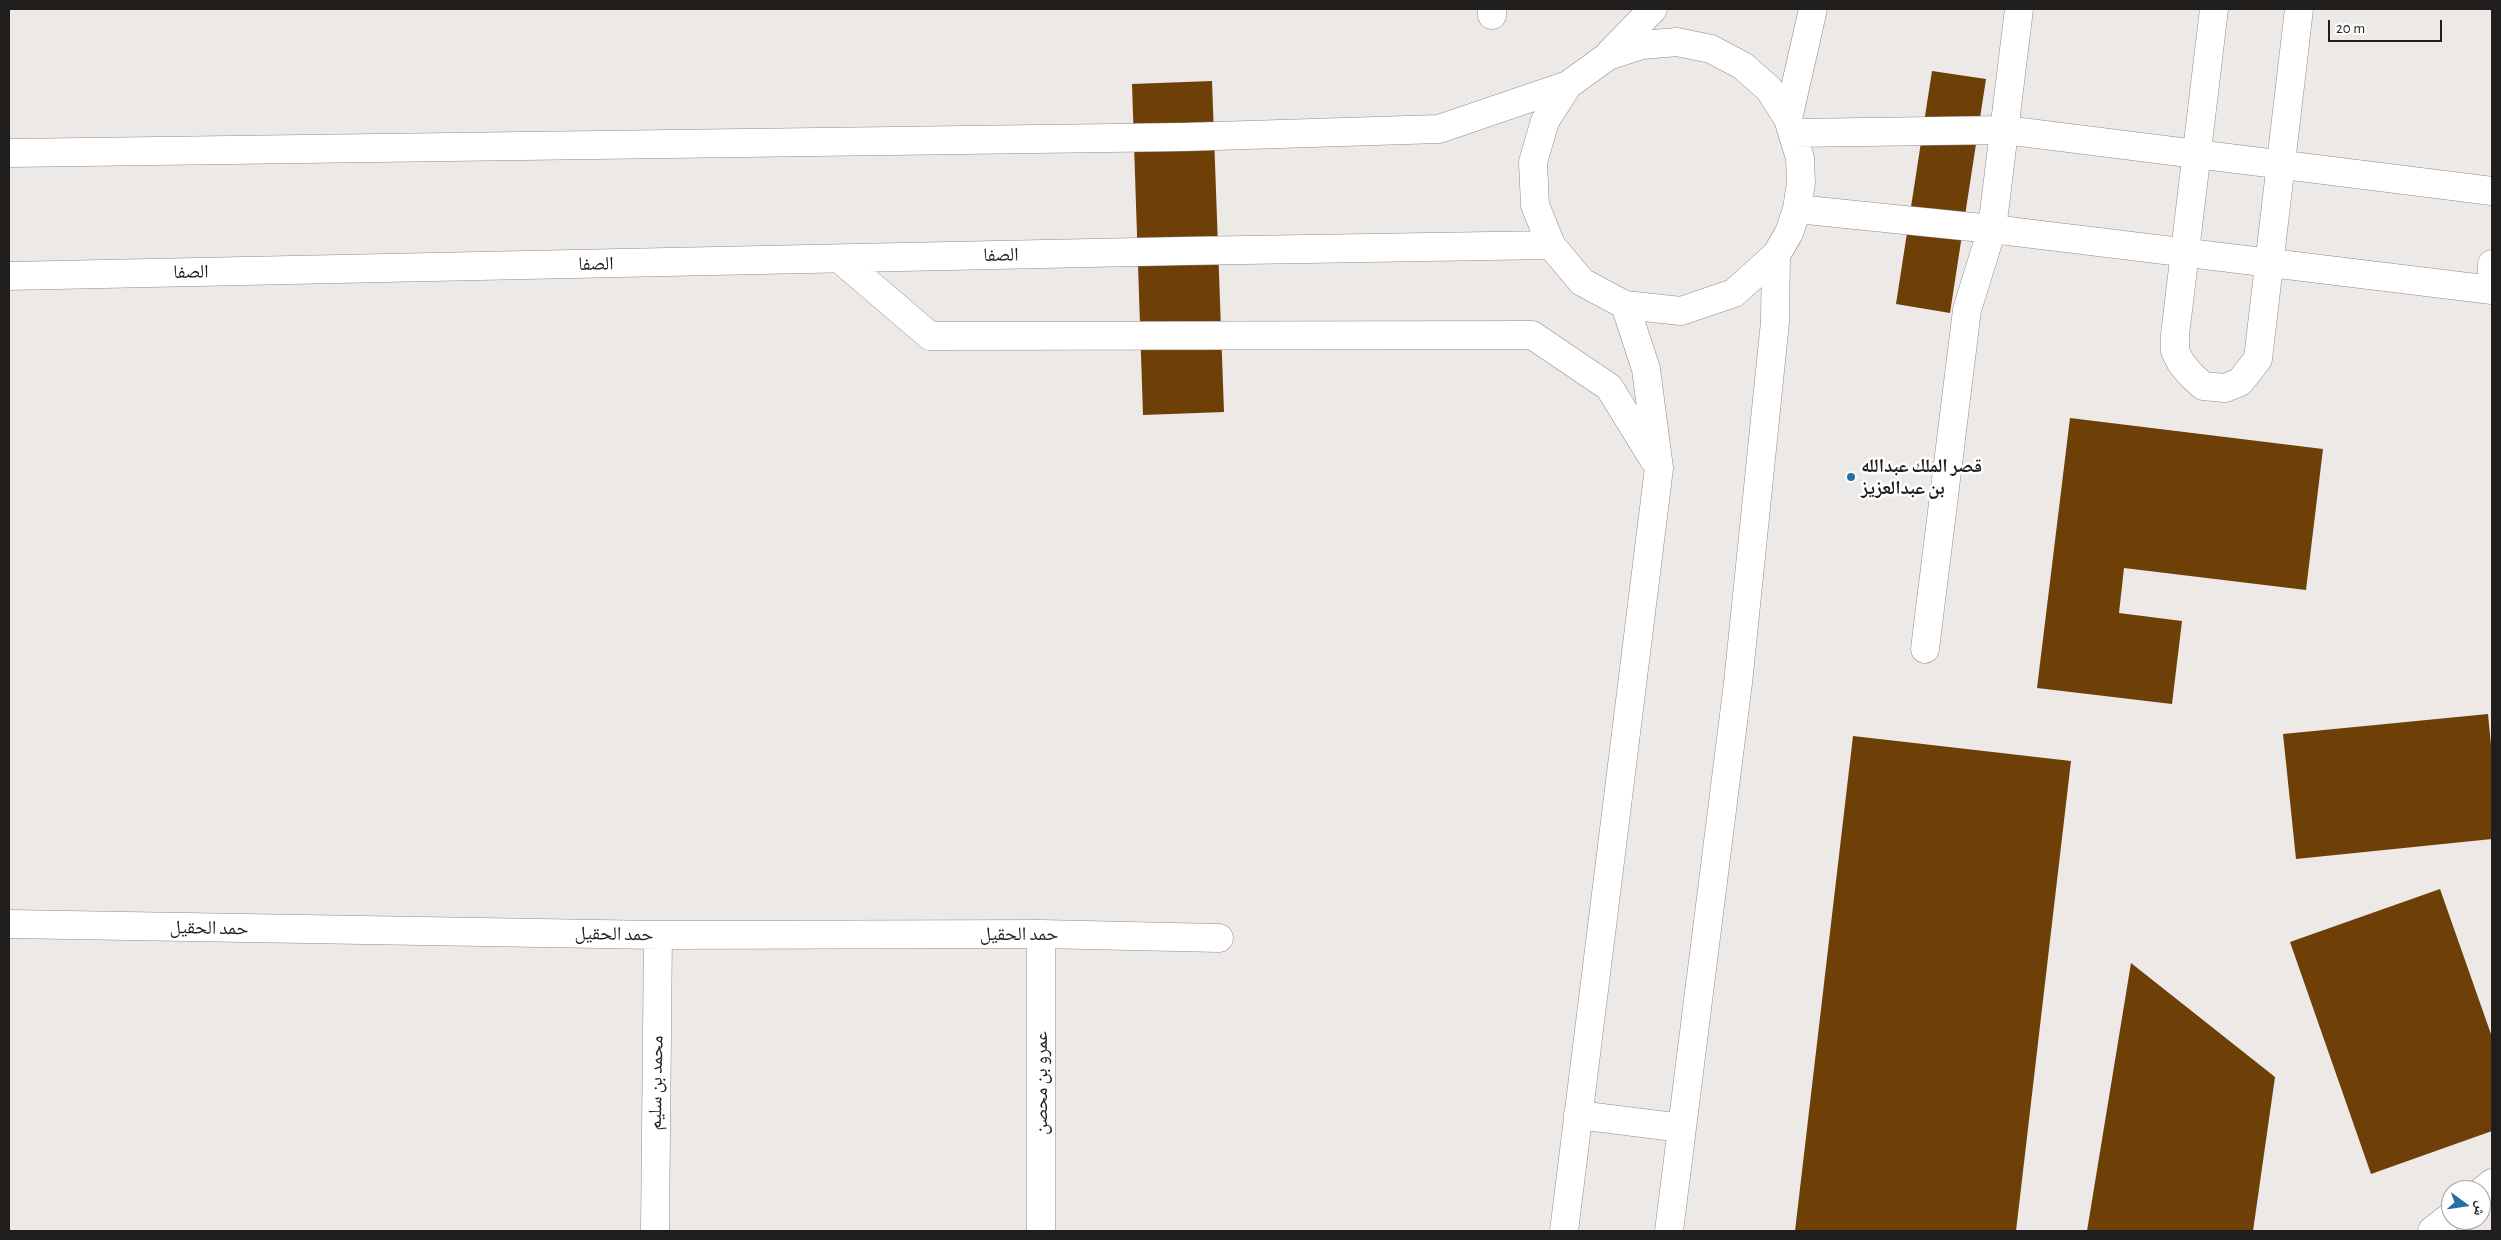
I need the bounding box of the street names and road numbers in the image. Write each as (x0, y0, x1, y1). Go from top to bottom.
street label: الصفا (983, 243, 1019, 267)
street label: الصفا (578, 252, 614, 276)
street label: الصفا (173, 260, 209, 284)
street label: حمد الحقيل (169, 916, 249, 940)
street label: حمد الحقيل (574, 922, 654, 946)
street label: حمد الحقيل (980, 923, 1058, 945)
street label: عمرو بن محصن (1030, 1031, 1052, 1135)
street label: محمد بن سليم (644, 1035, 668, 1131)

